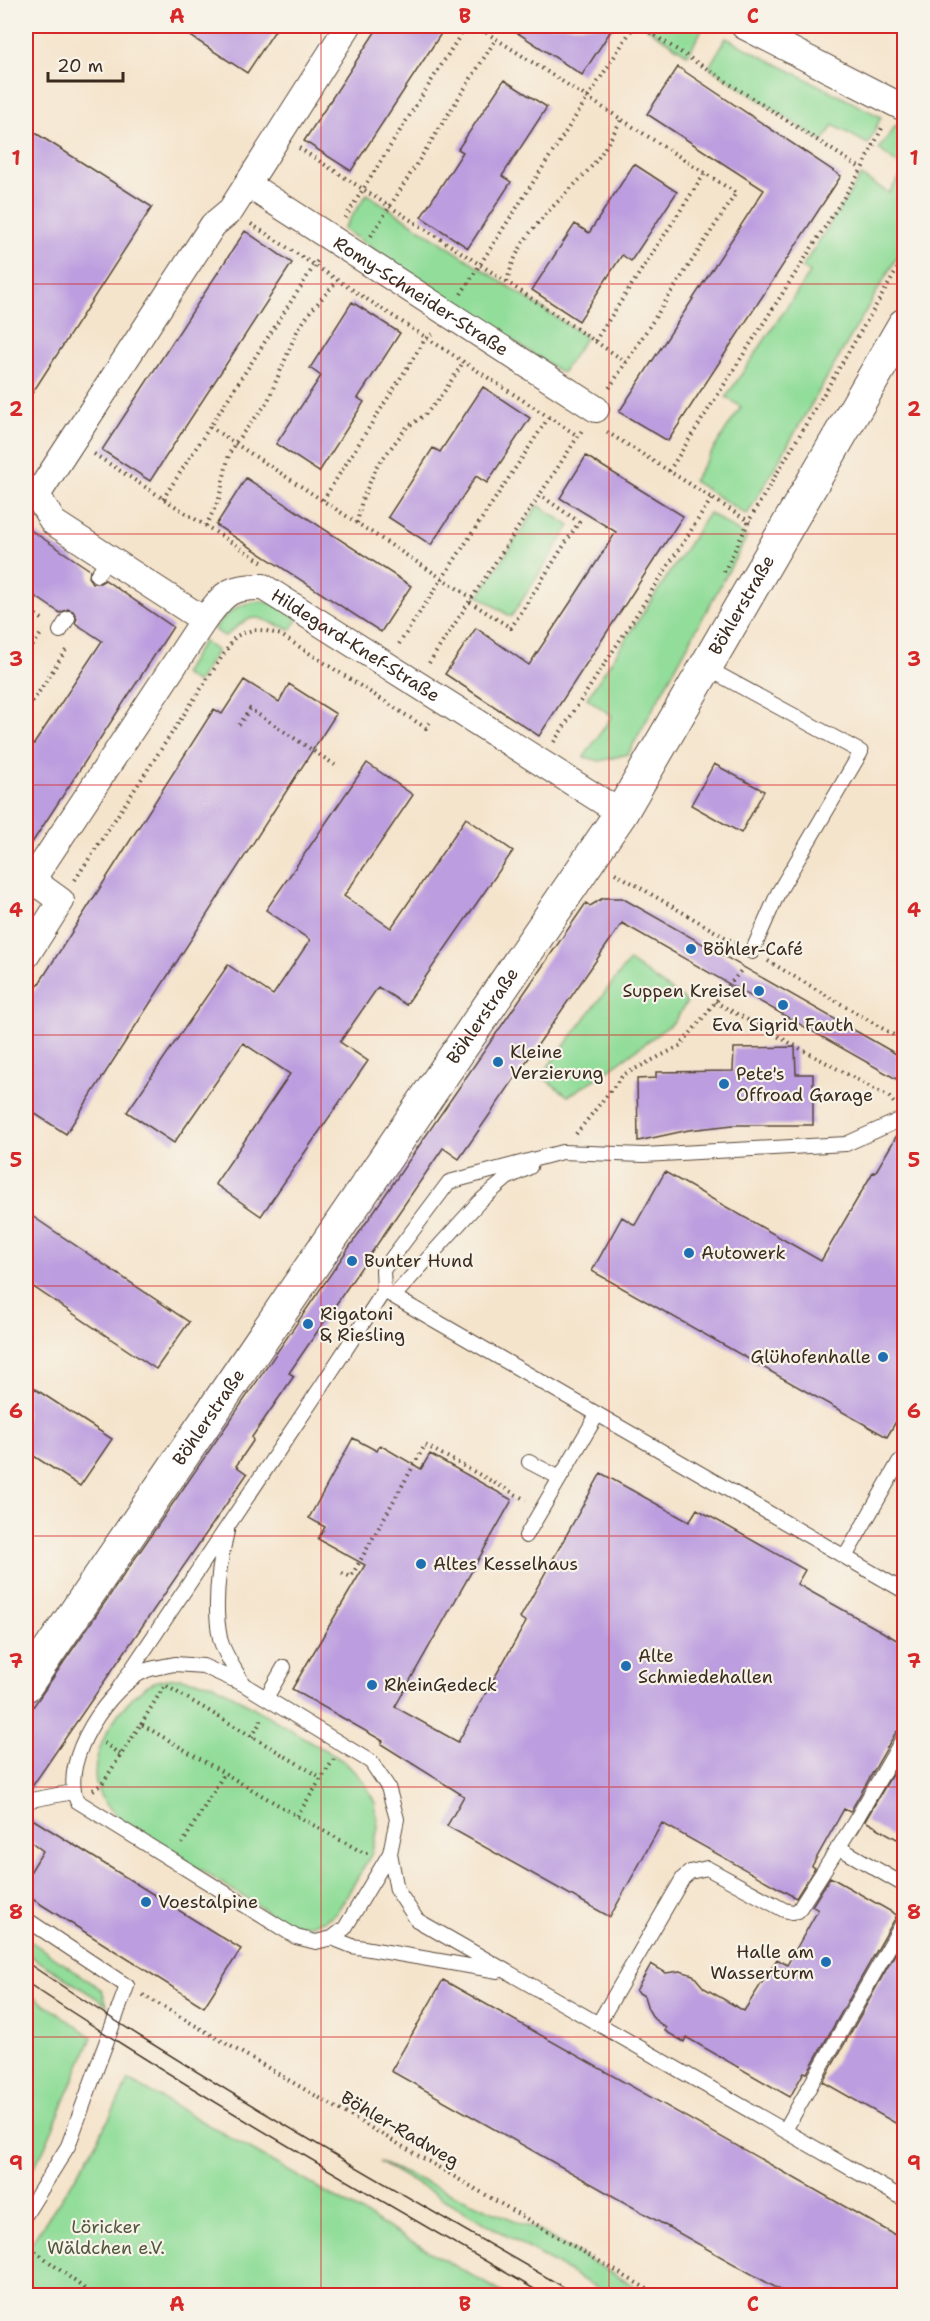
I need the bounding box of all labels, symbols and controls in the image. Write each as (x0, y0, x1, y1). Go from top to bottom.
text: A (169, 3, 185, 29)
text: B (459, 3, 471, 29)
text: C (747, 3, 759, 29)
scale bar (48, 45, 123, 83)
text: 20 m (57, 54, 103, 78)
text: 1 (11, 145, 21, 171)
text: 1 (909, 145, 919, 171)
street label: Romy-Schneider-Straße (329, 231, 513, 361)
text: 2 (9, 396, 23, 422)
text: 2 (907, 396, 921, 422)
street label: Böhlerstraße (703, 551, 780, 660)
street label: Hildegard-Knef-Straße (267, 583, 444, 708)
text: 3 (9, 646, 23, 672)
text: 3 (907, 646, 921, 672)
text: 4 (9, 897, 23, 923)
text: 4 (907, 897, 921, 923)
place label: Böhler-Café (703, 937, 803, 961)
marker: Böhler-Café (684, 942, 698, 956)
street label: Böhlerstraße (441, 963, 524, 1069)
place label: Suppen Kreisel (622, 979, 748, 1003)
marker: Suppen Kreisel (752, 984, 766, 998)
marker: Eva Sigrid Fauth (776, 998, 790, 1012)
place label: Eva Sigrid Fauth (712, 1013, 854, 1037)
place label: Kleine Verzierung (510, 1040, 604, 1085)
marker: Kleine Verzierung (491, 1055, 505, 1069)
place label: Pete's Offroad Garage (736, 1062, 873, 1107)
marker: Pete's Offroad Garage (717, 1077, 731, 1091)
text: 5 (10, 1147, 22, 1173)
text: 5 (908, 1147, 920, 1173)
place label: Autowerk (701, 1241, 786, 1265)
marker: Autowerk (682, 1246, 696, 1260)
place label: Bunter Hund (364, 1249, 473, 1273)
marker: Bunter Hund (345, 1254, 359, 1268)
place label: Rigatoni & Riesling (320, 1302, 405, 1347)
marker: Rigatoni & Riesling (301, 1317, 315, 1331)
place label: Glühofenhalle (751, 1345, 871, 1369)
marker: Glühofenhalle (876, 1350, 890, 1364)
street label: Böhlerstraße (167, 1364, 250, 1470)
text: 6 (9, 1398, 23, 1424)
text: 6 (907, 1398, 921, 1424)
place label: Altes Kesselhaus (433, 1552, 578, 1576)
marker: Altes Kesselhaus (414, 1557, 428, 1571)
place label: Alte Schmiedehallen (638, 1644, 773, 1689)
text: 7 (9, 1648, 23, 1674)
text: 7 (907, 1648, 921, 1674)
marker: Alte Schmiedehallen (619, 1659, 633, 1673)
place label: RheinGedeck (384, 1673, 497, 1697)
marker: RheinGedeck (365, 1678, 379, 1692)
place label: Voestalpine (158, 1890, 258, 1914)
marker: Voestalpine (139, 1895, 153, 1909)
text: 8 (9, 1899, 23, 1925)
text: 8 (907, 1899, 921, 1925)
place label: Halle am Wasserturm (710, 1940, 814, 1985)
marker: Halle am Wasserturm (819, 1955, 833, 1969)
street label: Böhler-Radweg (336, 2085, 464, 2173)
text: 9 (9, 2150, 23, 2176)
text: 9 (907, 2150, 921, 2176)
park label: Löricker Wäldchen e.V. (47, 2215, 165, 2260)
text: A (169, 2291, 185, 2317)
text: B (459, 2291, 471, 2317)
text: C (747, 2291, 759, 2317)

